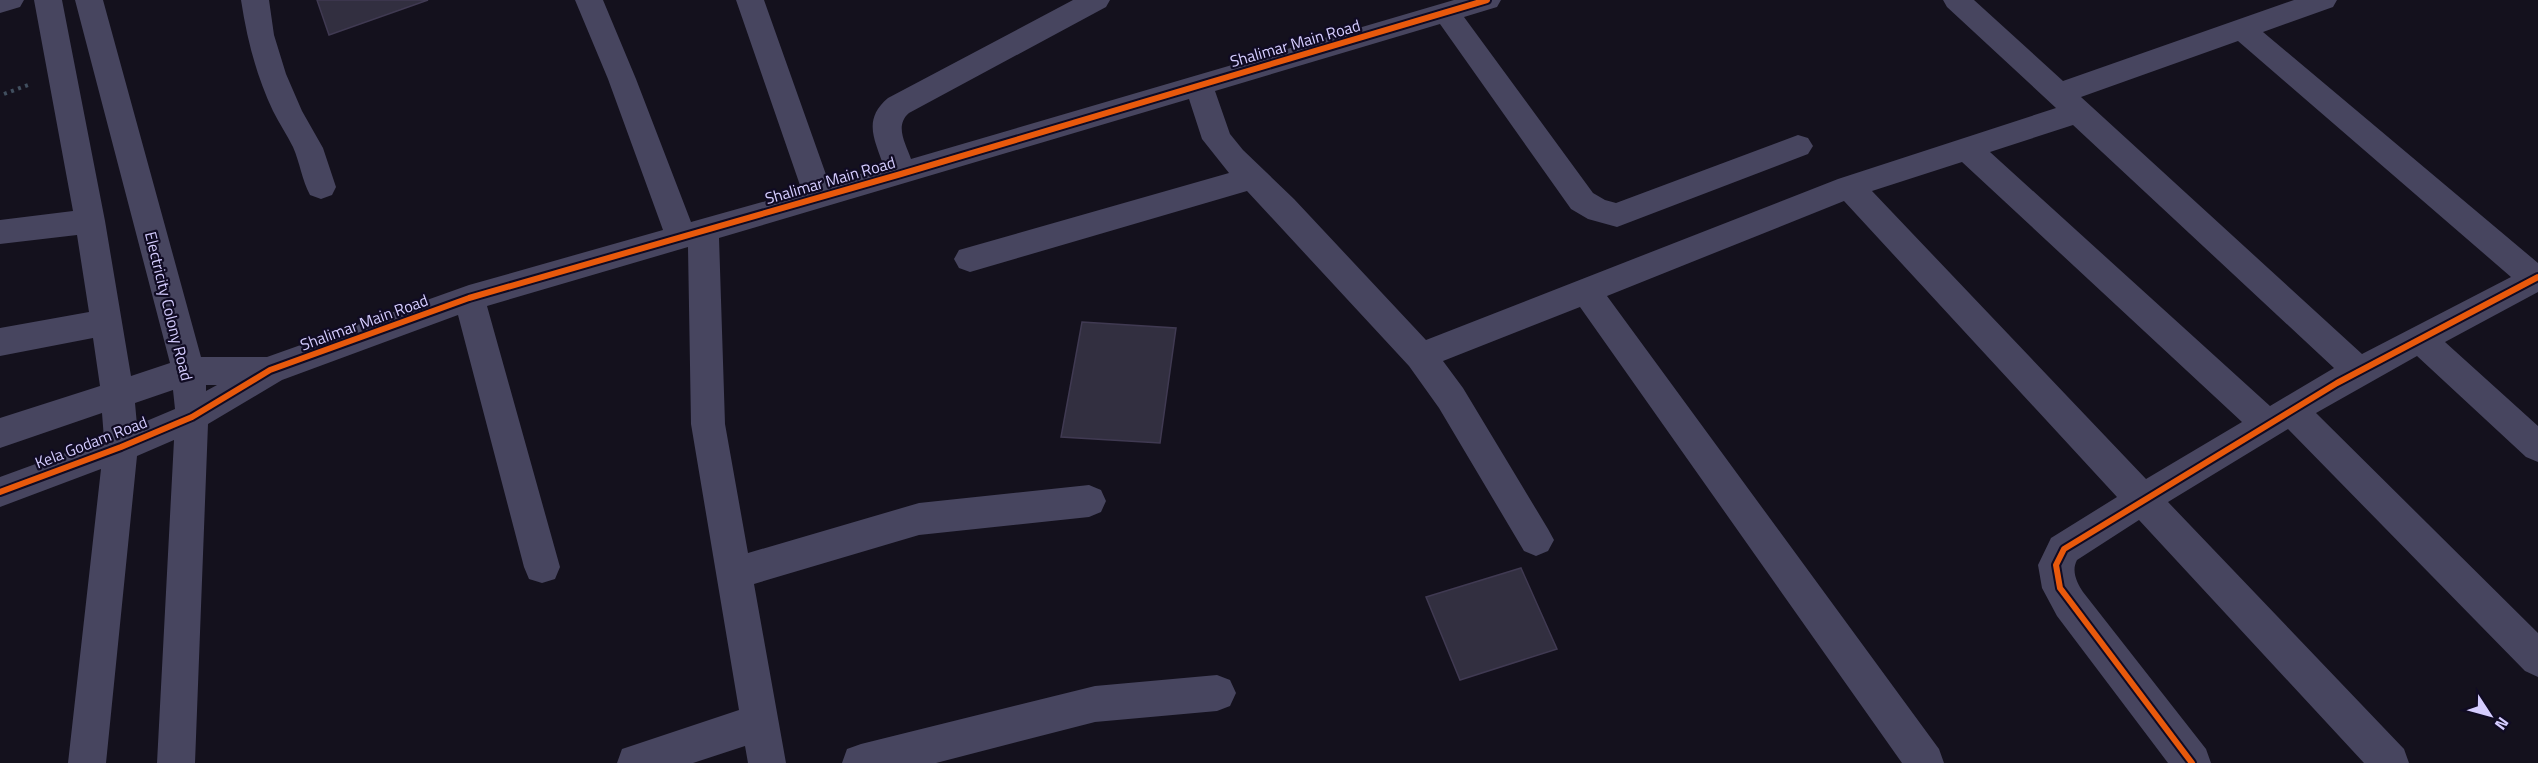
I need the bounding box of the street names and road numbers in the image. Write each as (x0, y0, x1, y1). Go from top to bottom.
street label: Shalimar Main Road (1227, 13, 1363, 73)
street label: Shalimar Main Road (762, 150, 898, 210)
street label: Electricity Colony Road (139, 229, 199, 383)
street label: Shalimar Main Road (297, 288, 431, 356)
street label: Kela Godam Road (31, 410, 151, 474)

